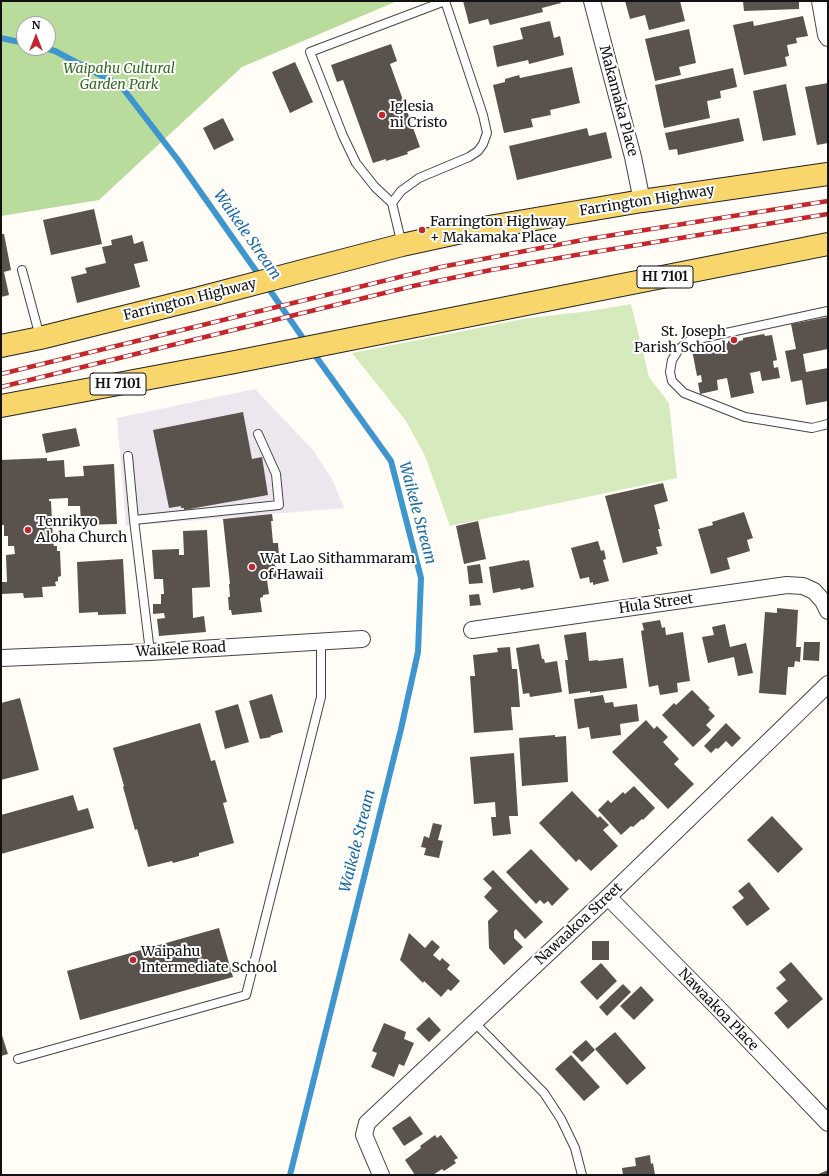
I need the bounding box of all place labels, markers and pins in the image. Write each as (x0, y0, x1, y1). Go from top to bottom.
place label: Iglesia ni Cristo (390, 99, 447, 132)
marker: Iglesia ni Cristo (377, 110, 387, 120)
place label: Farrington Highway + Makamaka Place (430, 214, 566, 246)
marker: Farrington Highway + Makamaka Place (417, 225, 427, 235)
place label: St. Joseph Parish School (634, 324, 726, 356)
marker: St. Joseph Parish School (729, 335, 739, 345)
place label: Tenrikyo Aloha Church (36, 514, 127, 546)
marker: Tenrikyo Aloha Church (23, 525, 33, 535)
place label: Wat Lao Sithammaram of Hawaii (260, 551, 415, 584)
marker: Wat Lao Sithammaram of Hawaii (247, 562, 257, 572)
place label: Waipahu Intermediate School (141, 944, 277, 976)
marker: Waipahu Intermediate School (128, 955, 138, 965)

